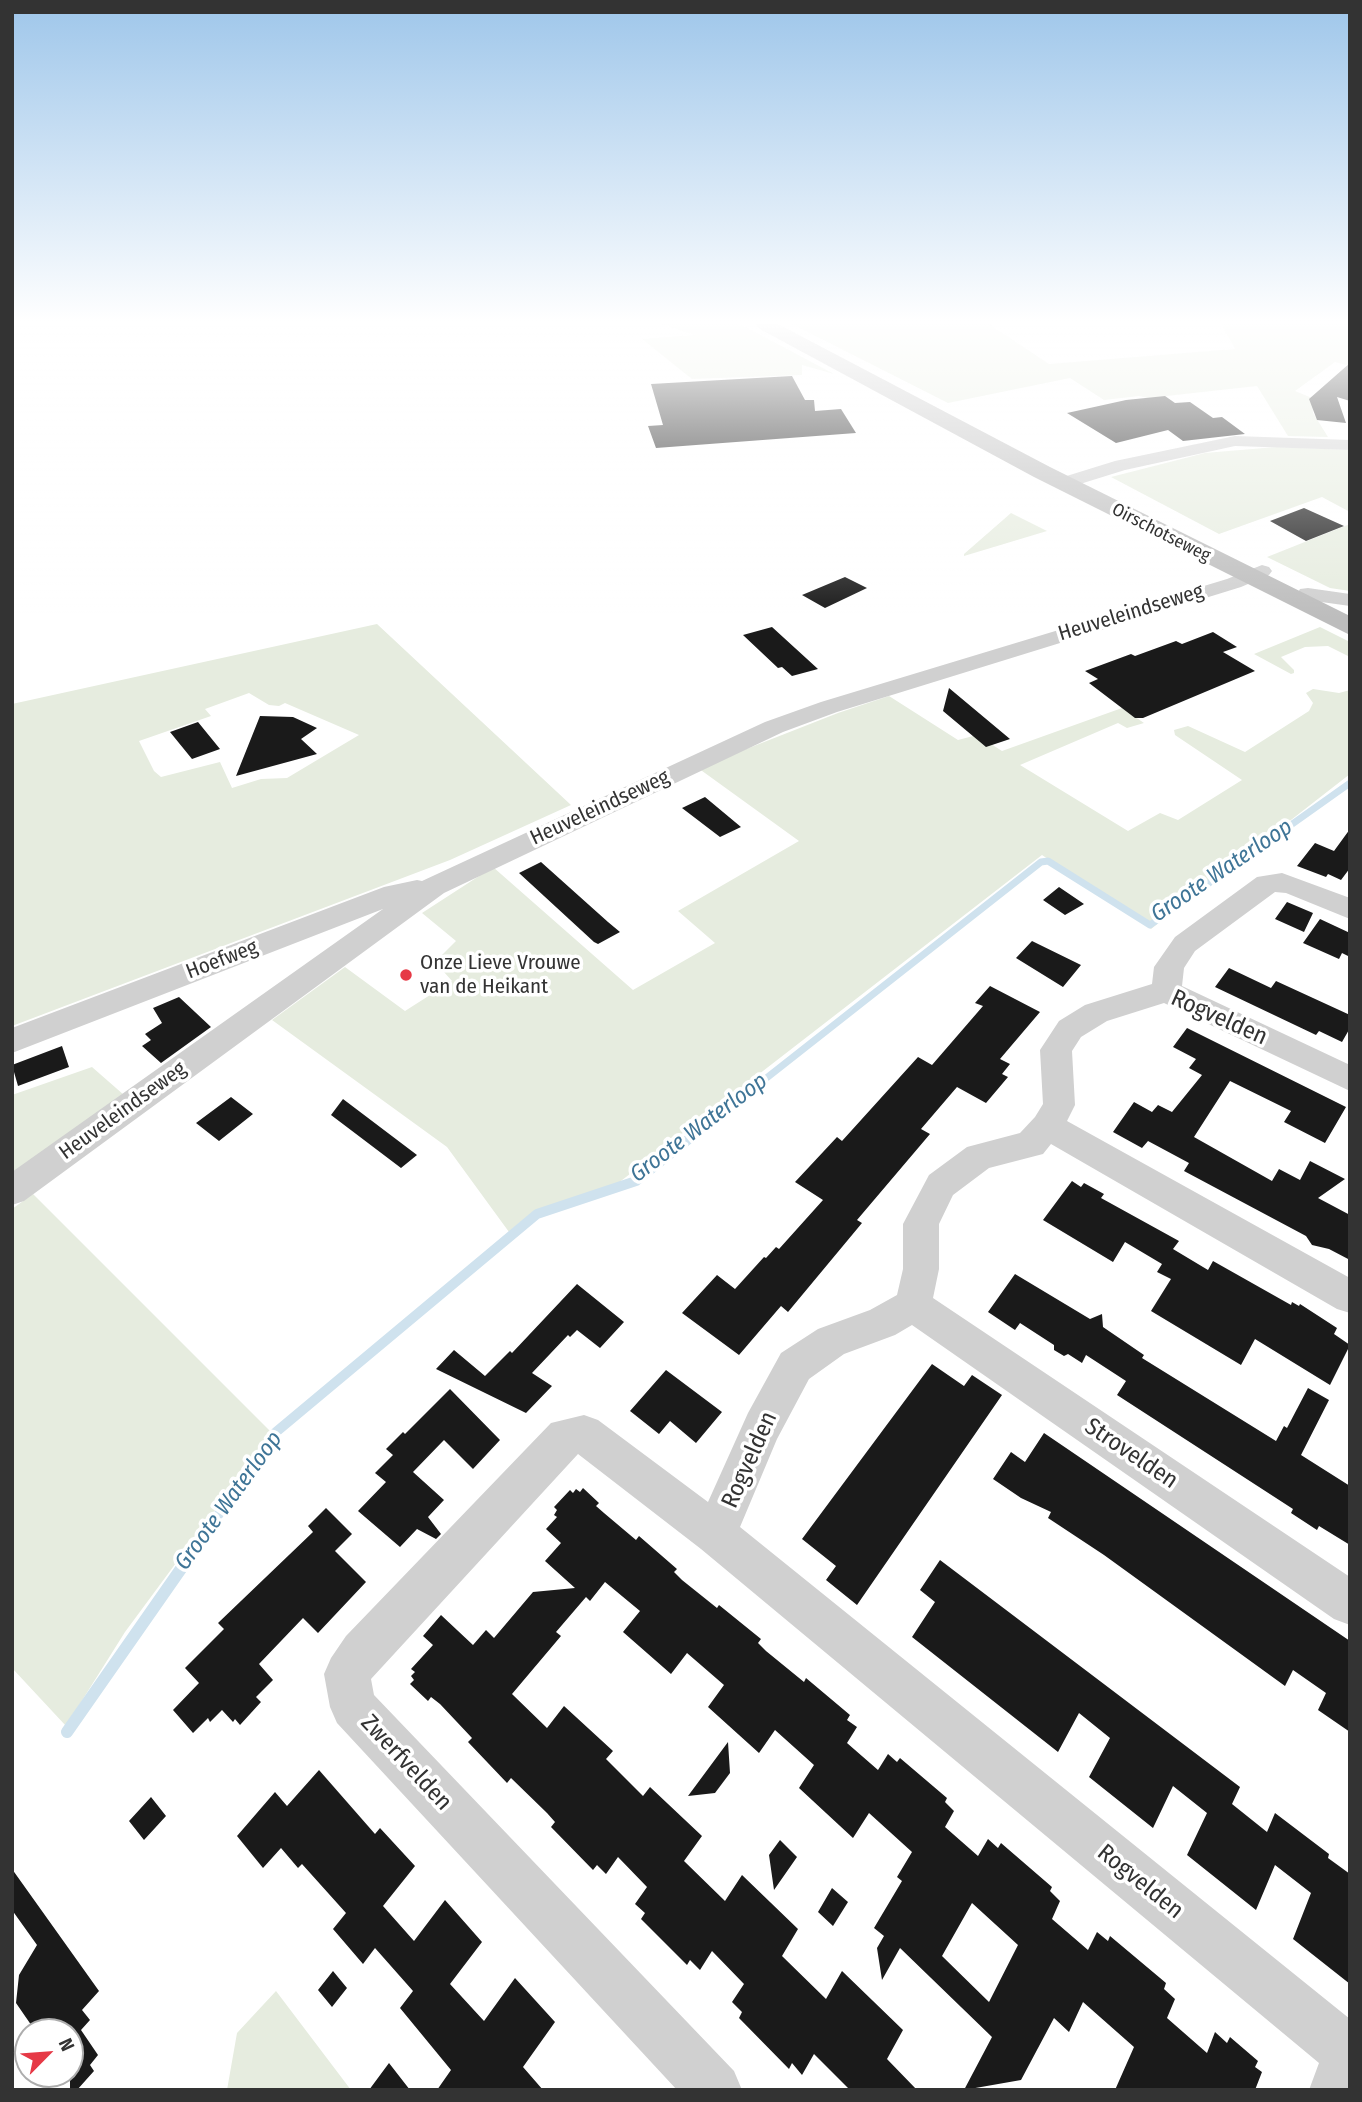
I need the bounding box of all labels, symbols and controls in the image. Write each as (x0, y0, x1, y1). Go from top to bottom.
street label: Oirschotseweg (1108, 499, 1214, 567)
street label: Heuveleindseweg (1055, 579, 1207, 647)
street label: Heuveleindseweg (526, 765, 674, 851)
water label: Groote Waterloop (1146, 814, 1298, 928)
street label: Hoefweg (183, 935, 261, 985)
place label: Onze Lieve Vrouwe van de Heikant (420, 950, 581, 1000)
marker: Onze Lieve Vrouwe van de Heikant (398, 967, 414, 983)
street label: Rogvelden (1166, 984, 1272, 1052)
street label: Heuveleindseweg (55, 1057, 191, 1165)
water label: Groote Waterloop (625, 1067, 773, 1189)
street label: Rogvelden (716, 1407, 784, 1513)
street label: Strovelden (1079, 1412, 1183, 1496)
water label: Groote Waterloop (169, 1426, 289, 1576)
street label: Zwerfvelden (354, 1709, 458, 1817)
street label: Rogvelden (1091, 1839, 1189, 1925)
north arrow (14, 2018, 84, 2088)
text: N (54, 2035, 79, 2055)

